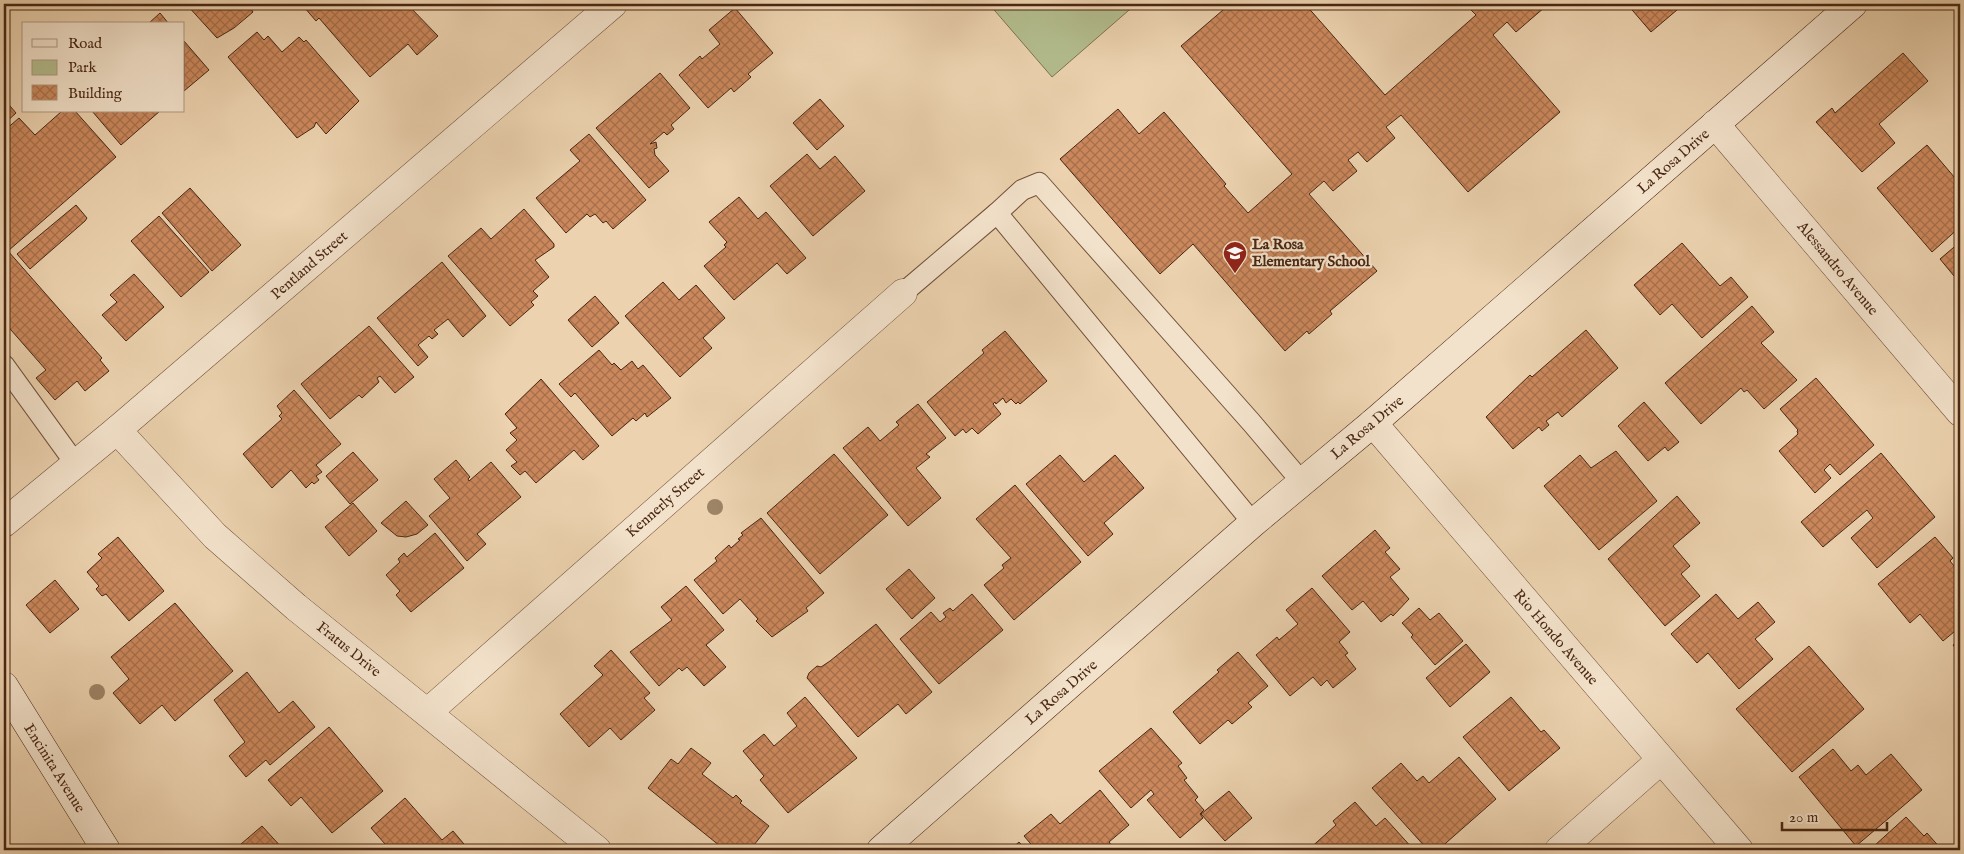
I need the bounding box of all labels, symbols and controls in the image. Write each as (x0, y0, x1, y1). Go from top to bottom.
legend (22, 22, 185, 112)
text: Road (68, 34, 103, 53)
text: Park (68, 58, 98, 77)
text: Building (68, 84, 123, 103)
street label: La Rosa Drive (1633, 125, 1714, 198)
street label: Alessandro Avenue (1792, 217, 1882, 319)
street label: Pentland Street (267, 227, 352, 304)
place label: La Rosa Elementary School (1252, 235, 1371, 271)
school or university icon: La Rosa Elementary School (1222, 240, 1248, 274)
street label: La Rosa Drive (1327, 391, 1408, 464)
street label: Kennerly Street (622, 463, 709, 542)
street label: Rio Hondo Avenue (1509, 586, 1602, 689)
street label: Fratus Drive (313, 618, 385, 681)
street label: La Rosa Drive (1021, 656, 1102, 729)
street label: Encinita Avenue (20, 720, 90, 816)
scale bar (1782, 799, 1886, 831)
text: 20 m (1789, 808, 1819, 827)

